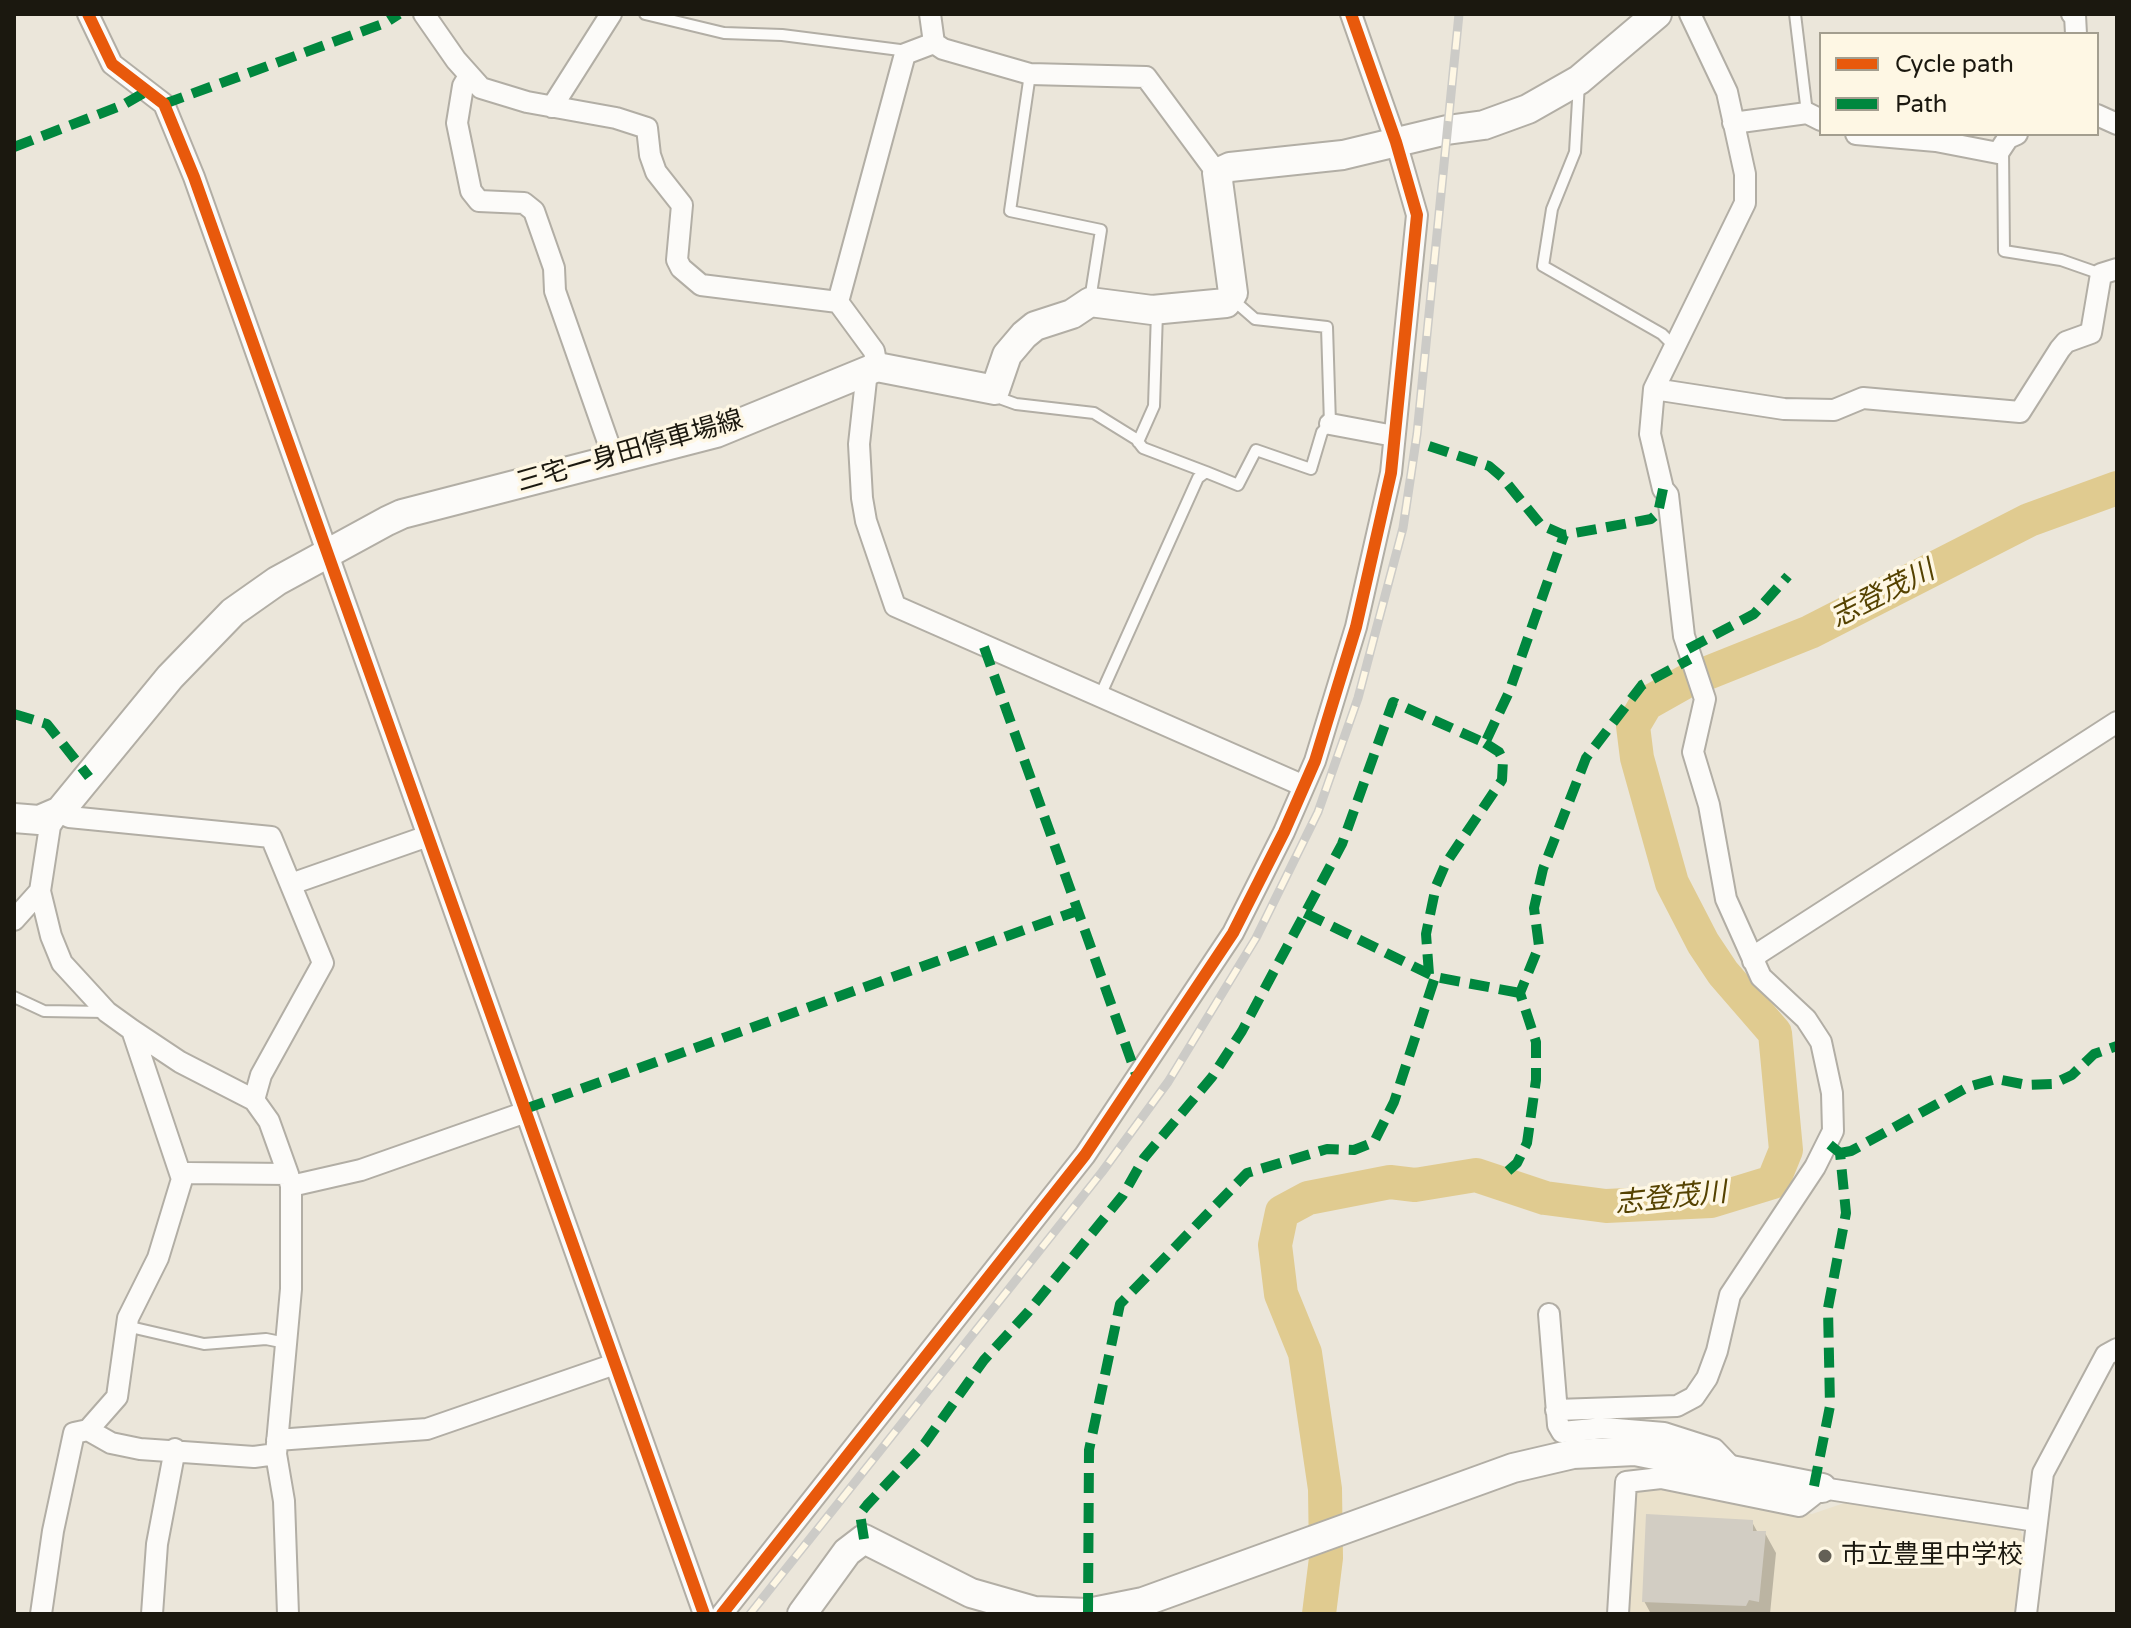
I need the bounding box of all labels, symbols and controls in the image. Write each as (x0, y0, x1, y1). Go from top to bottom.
legend (1819, 32, 2099, 136)
text: Cycle path (1895, 50, 2014, 79)
text: Path (1895, 90, 1948, 119)
street label: 三宅一身田停車場線 (513, 405, 747, 499)
water label: 志登茂川 (1825, 555, 1941, 635)
water label: 志登茂川 (1614, 1176, 1728, 1222)
place label: 市立豊里中学校 (1841, 1540, 2023, 1572)
marker: 市立豊里中学校 (1816, 1547, 1834, 1565)

